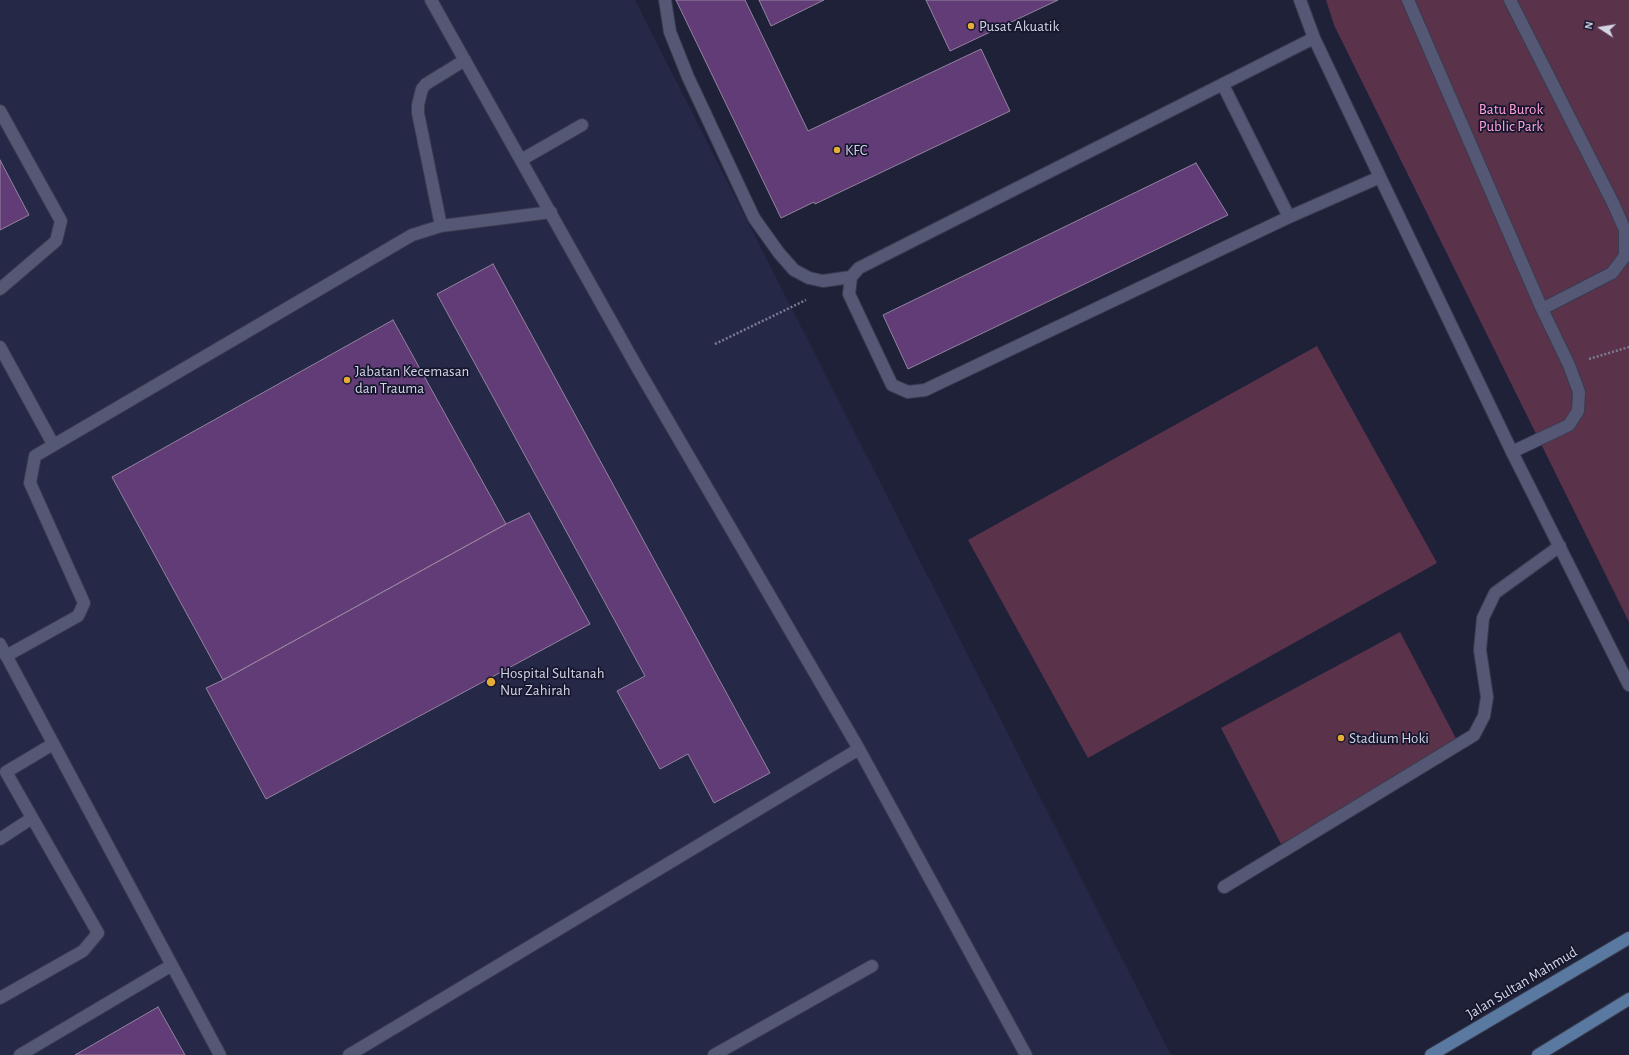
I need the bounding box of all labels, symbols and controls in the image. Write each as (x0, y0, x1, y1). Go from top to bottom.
north arrow (1581, 8, 1621, 48)
place label: Pusat Akuatik (979, 17, 1059, 35)
marker: Pusat Akuatik (966, 21, 976, 31)
text: N (1583, 21, 1595, 30)
park label: Batu Burok Public Park (1479, 100, 1543, 135)
place label: KFC (845, 141, 867, 159)
marker: KFC (832, 145, 842, 155)
place label: Jabatan Kecemasan dan Trauma (355, 362, 469, 397)
marker: Jabatan Kecemasan dan Trauma (342, 375, 352, 385)
place label: Hospital Sultanah Nur Zahirah (500, 664, 605, 699)
marker: Hospital Sultanah Nur Zahirah (485, 676, 497, 688)
place label: Stadium Hoki (1349, 729, 1429, 747)
marker: Stadium Hoki (1336, 733, 1346, 743)
street label: Jalan Sultan Mahmud (1463, 943, 1581, 1023)

